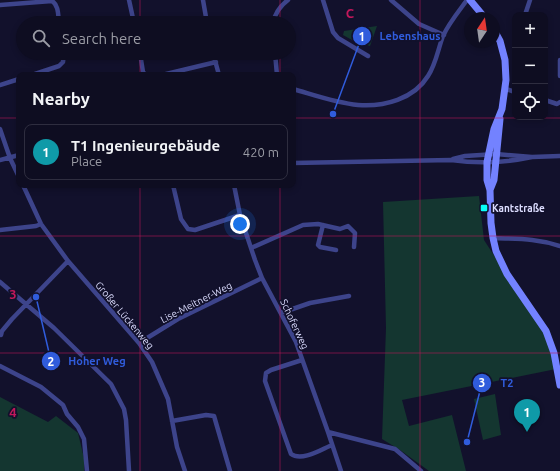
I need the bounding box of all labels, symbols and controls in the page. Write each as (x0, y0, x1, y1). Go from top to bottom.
text: C (346, 6, 355, 20)
north arrow (464, 12, 500, 48)
map controls (512, 12, 548, 120)
button: + (512, 12, 548, 48)
search box (16, 16, 296, 60)
callout: Lebenshaus (352, 25, 449, 48)
icon: search (30, 27, 52, 49)
text: Search here (62, 30, 141, 47)
text: 1 (359, 30, 365, 43)
text: Lebenshaus (380, 30, 440, 42)
button: − (512, 48, 548, 84)
button: locate (512, 84, 548, 120)
text: Nearby (32, 89, 90, 108)
text: T1 Ingenieurgebäude (71, 137, 220, 154)
text: 1 (42, 145, 50, 159)
text: 420 m (243, 145, 279, 159)
text: Place (71, 154, 102, 168)
marker: Kantstraße (479, 203, 489, 213)
place label: Kantstraße (492, 203, 545, 214)
your location (230, 214, 250, 234)
street label: Großer Lückenweg (93, 279, 156, 351)
street label: Lise-Meitner-Weg (159, 280, 234, 325)
text: 3 (9, 287, 17, 301)
street label: Schoferweg (278, 298, 311, 351)
callout: Hoher Weg (41, 350, 134, 373)
text: 2 (48, 355, 55, 368)
text: Hoher Weg (68, 355, 126, 367)
callout: T2 (472, 371, 521, 394)
text: 3 (479, 376, 485, 389)
text: T2 (501, 377, 513, 389)
pin: 1 (514, 399, 540, 432)
text: 4 (9, 405, 17, 419)

